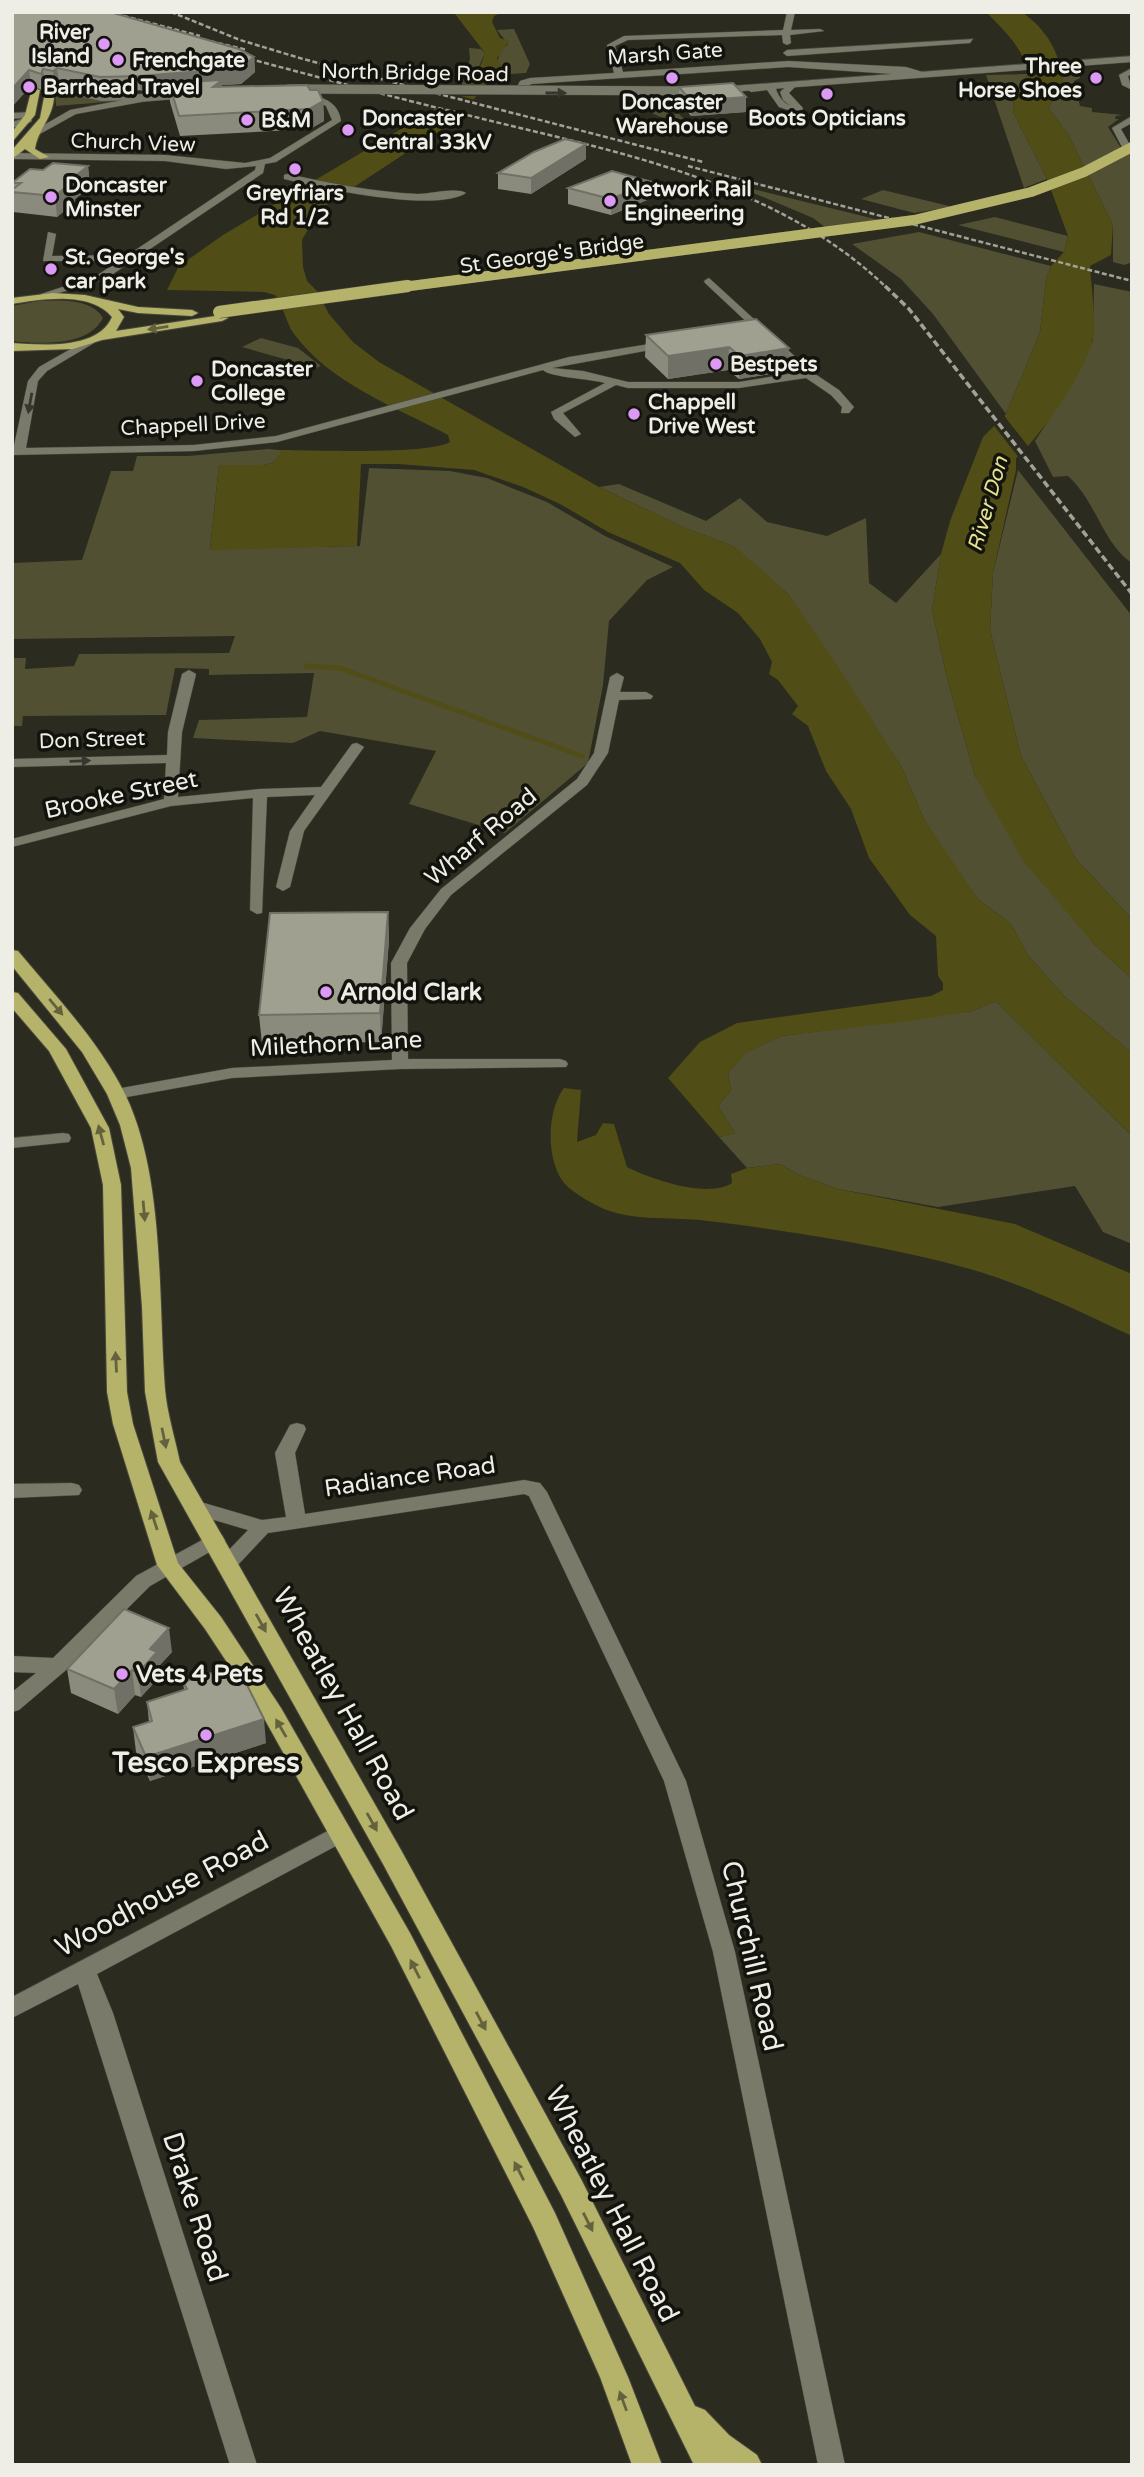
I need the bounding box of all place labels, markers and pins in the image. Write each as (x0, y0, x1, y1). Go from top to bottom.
place label: River Island (31, 20, 91, 69)
marker: River Island (96, 36, 112, 52)
place label: Frenchgate (132, 48, 245, 73)
marker: Frenchgate (110, 52, 126, 68)
place label: Three Horse Shoes (958, 54, 1082, 103)
marker: Doncaster Warehouse (664, 70, 680, 86)
marker: Three Horse Shoes (1088, 70, 1104, 86)
place label: Barrhead Travel (43, 75, 200, 100)
marker: Barrhead Travel (21, 79, 37, 95)
marker: Boots Opticians (819, 86, 835, 102)
place label: Doncaster Warehouse (616, 90, 728, 139)
place label: Doncaster Central 33kV (362, 106, 492, 155)
place label: Boots Opticians (748, 106, 906, 131)
place label: B&M (261, 108, 311, 133)
marker: B&M (239, 112, 255, 128)
marker: Doncaster Central 33kV (340, 122, 356, 138)
marker: Greyfriars Rd 1/2 (287, 161, 303, 177)
place label: Doncaster Minster (65, 173, 168, 222)
place label: Network Rail Engineering (624, 177, 752, 226)
place label: Greyfriars Rd 1/2 (246, 181, 344, 230)
marker: Doncaster Minster (43, 189, 59, 205)
marker: Network Rail Engineering (602, 193, 618, 209)
place label: St. George's car park (65, 245, 185, 294)
marker: St. George's car park (43, 261, 59, 277)
place label: Bestpets (730, 352, 818, 377)
marker: Bestpets (708, 356, 724, 372)
place label: Doncaster College (211, 357, 314, 406)
marker: Doncaster College (189, 373, 205, 389)
place label: Chappell Drive West (648, 390, 755, 439)
marker: Chappell Drive West (626, 406, 642, 422)
place label: Arnold Clark (340, 978, 482, 1007)
marker: Arnold Clark (318, 984, 334, 1000)
place label: Vets 4 Pets (136, 1660, 263, 1689)
marker: Vets 4 Pets (114, 1666, 130, 1682)
marker: Tesco Express (198, 1727, 214, 1743)
place label: Tesco Express (111, 1746, 300, 1780)

